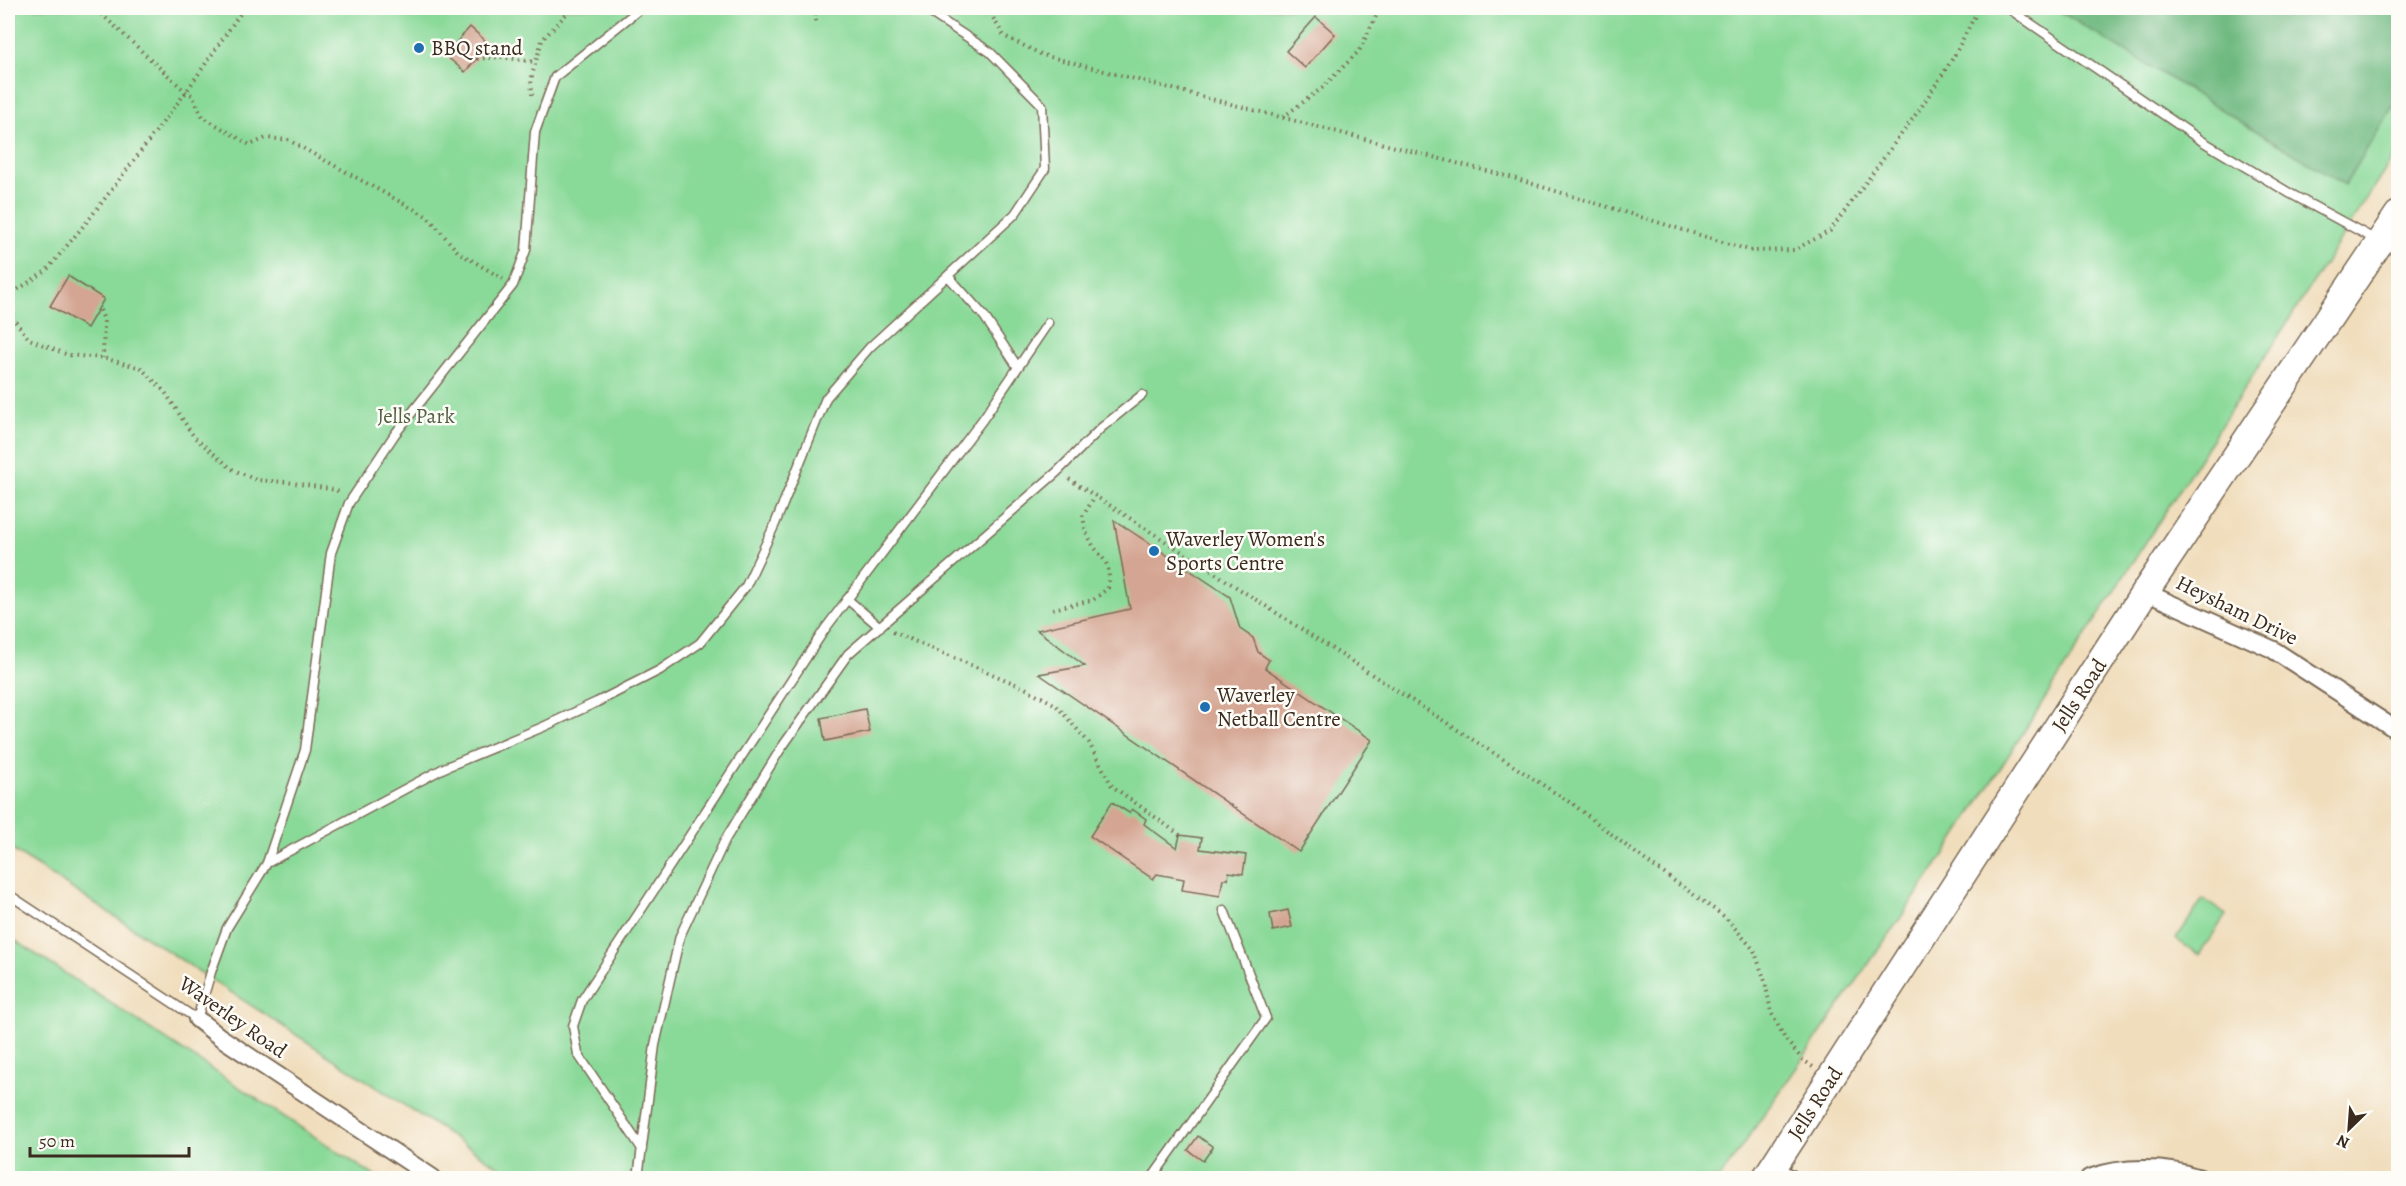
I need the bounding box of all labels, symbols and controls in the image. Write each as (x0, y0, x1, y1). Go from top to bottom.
place label: BBQ stand (431, 34, 524, 62)
marker: BBQ stand (412, 41, 426, 55)
park label: Jells Park (377, 402, 455, 430)
place label: Waverley Women's Sports Centre (1165, 525, 1325, 577)
marker: Waverley Women's Sports Centre (1147, 544, 1161, 558)
street label: Heysham Drive (2171, 568, 2303, 652)
street label: Jells Road (2045, 652, 2113, 737)
place label: Waverley Netball Centre (1216, 681, 1341, 733)
marker: Waverley Netball Centre (1198, 700, 1212, 714)
street label: Waverley Road (173, 969, 293, 1065)
street label: Jells Road (1781, 1060, 1849, 1145)
north arrow (2319, 1099, 2379, 1159)
scale bar (30, 1120, 189, 1158)
text: 50 m (39, 1129, 75, 1153)
text: N (2333, 1129, 2353, 1154)

